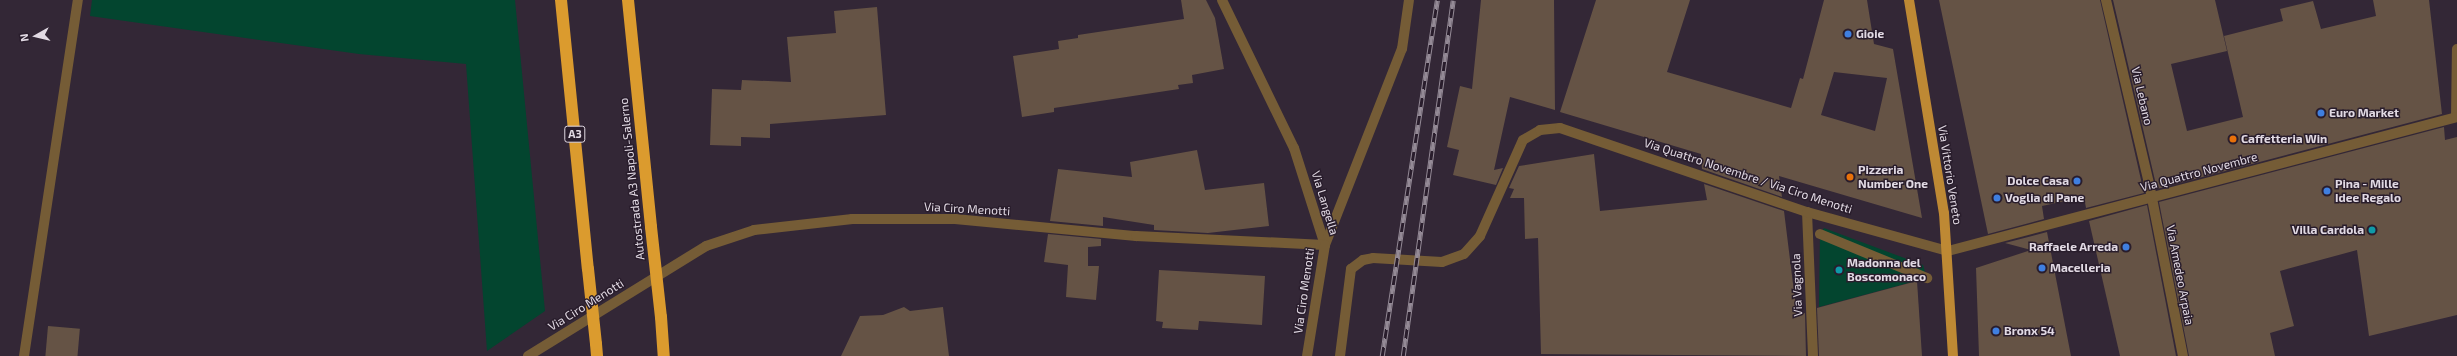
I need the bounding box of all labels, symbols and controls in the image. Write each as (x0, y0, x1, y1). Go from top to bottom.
north arrow (16, 16, 56, 56)
place label: Gioie (1856, 27, 1884, 41)
marker: Gioie (1843, 29, 1853, 39)
text: N (17, 33, 31, 43)
street label: Via Lebano (2128, 65, 2156, 127)
street label: Autostrada A3 Napoli-Salerno (616, 97, 648, 261)
place label: Euro Market (2329, 106, 2399, 120)
marker: Euro Market (2316, 108, 2326, 118)
street label: Via Vittorio Veneto (1935, 124, 1965, 226)
road number: A3 (564, 125, 586, 143)
place label: Caffetteria Win (2241, 132, 2327, 146)
marker: Caffetteria Win (2228, 134, 2238, 144)
street label: Via Quattro Novembre / Via Ciro Menotti (1642, 135, 1854, 217)
street label: Via Quattro Novembre (2139, 149, 2259, 195)
place label: Pizzeria Number One (1858, 163, 1928, 191)
street label: Via Langella (1308, 169, 1342, 237)
marker: Pizzeria Number One (1845, 172, 1855, 182)
place label: Dolce Casa (2007, 174, 2069, 188)
marker: Dolce Casa (2072, 176, 2082, 186)
place label: Pina - Mille Idee Regalo (2335, 177, 2401, 205)
marker: Pina - Mille Idee Regalo (2322, 186, 2332, 196)
place label: Voglia di Pane (2005, 191, 2084, 205)
marker: Voglia di Pane (1992, 193, 2002, 203)
street label: Via Ciro Menotti (923, 200, 1011, 218)
street label: Via Amedeo Arpaia (2163, 223, 2197, 327)
place label: Villa Cardola (2292, 223, 2364, 237)
marker: Villa Cardola (2367, 225, 2377, 235)
place label: Raffaele Arreda (2029, 240, 2118, 254)
marker: Raffaele Arreda (2121, 242, 2131, 252)
street label: Via Ciro Menotti (1291, 247, 1317, 335)
street label: Via Vagnola (1789, 253, 1805, 317)
place label: Madonna del Boscomonaco (1847, 256, 1926, 284)
place label: Macelleria (2050, 261, 2111, 275)
marker: Macelleria (2037, 263, 2047, 273)
marker: Madonna del Boscomonaco (1834, 265, 1844, 275)
street label: Via Ciro Menotti (546, 276, 626, 334)
place label: Bronx 54 (2004, 324, 2055, 338)
marker: Bronx 54 (1991, 326, 2001, 336)

